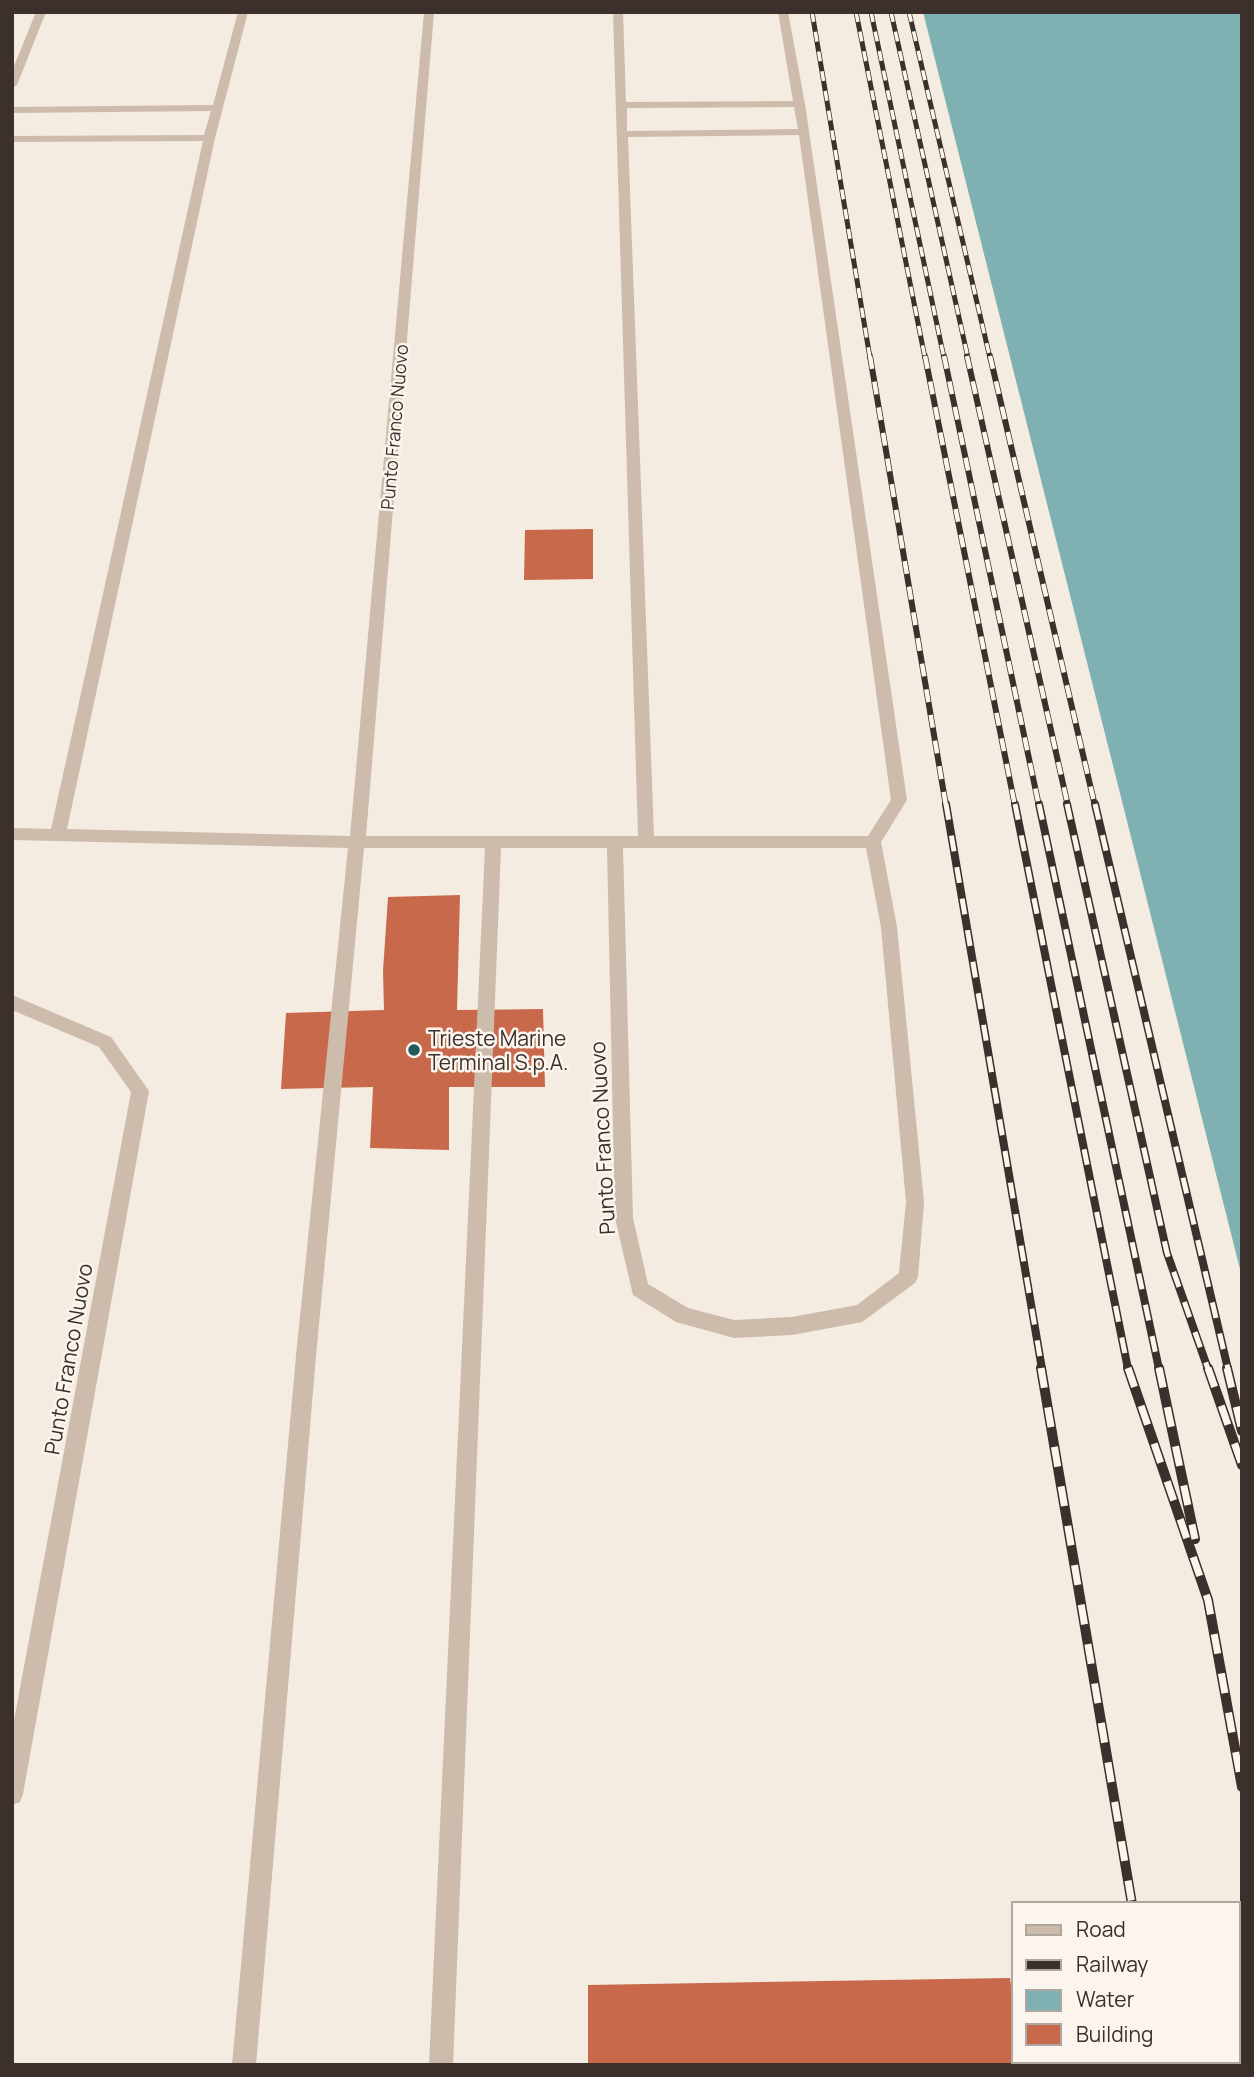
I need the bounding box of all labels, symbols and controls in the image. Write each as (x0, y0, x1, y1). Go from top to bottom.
street label: Punto Franco Nuovo (375, 343, 413, 511)
place label: Trieste Marine Terminal S.p.A. (428, 1024, 568, 1076)
street label: Punto Franco Nuovo (583, 1041, 621, 1235)
marker: Trieste Marine Terminal S.p.A. (406, 1042, 422, 1058)
street label: Punto Franco Nuovo (37, 1261, 99, 1457)
legend (1012, 1902, 1240, 2063)
text: Road (1076, 1915, 1126, 1943)
text: Railway (1076, 1950, 1148, 1978)
text: Water (1076, 1985, 1135, 2013)
text: Building (1076, 2020, 1153, 2048)

